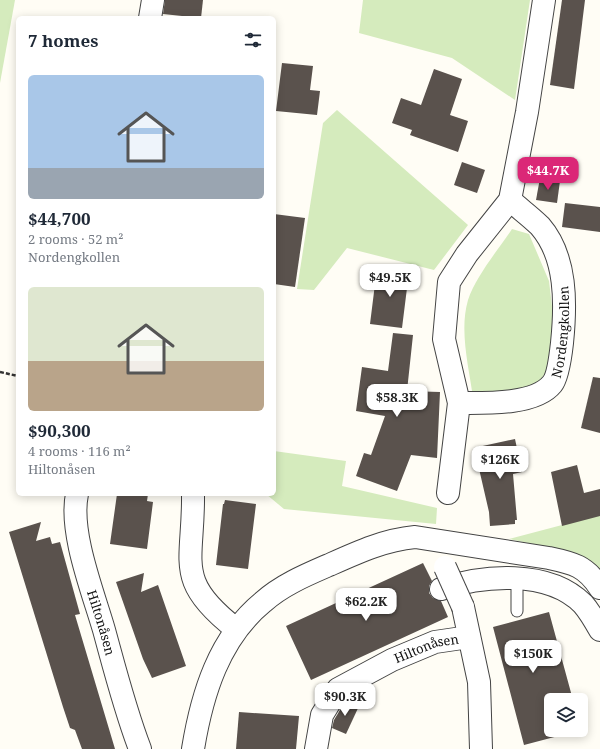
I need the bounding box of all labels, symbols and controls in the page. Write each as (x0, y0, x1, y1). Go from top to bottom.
text: 7 homes (28, 29, 98, 52)
icon: filters (242, 29, 264, 51)
icon: home (110, 101, 182, 173)
pin: $44.7K (515, 157, 581, 191)
text: $44.7K (527, 161, 569, 179)
text: $44,700 (28, 207, 91, 230)
text: 2 rooms · 52 m² (28, 230, 123, 248)
text: Nordengkollen (28, 248, 120, 266)
pin: $49.5K (357, 264, 423, 298)
text: $49.5K (369, 268, 411, 286)
street label: Nordengkollen (547, 285, 573, 380)
icon: home (110, 313, 182, 385)
pin: $58.3K (364, 384, 430, 418)
text: $58.3K (376, 388, 418, 406)
text: $90,300 (28, 419, 91, 442)
text: 4 rooms · 116 m² (28, 442, 131, 460)
pin: $126K (472, 446, 528, 480)
text: $126K (481, 450, 519, 468)
text: Hiltonåsen (28, 460, 95, 478)
street label: Hiltonåsen (83, 588, 120, 658)
pin: $62.2K (333, 588, 399, 622)
text: $62.2K (345, 592, 387, 610)
street label: Hiltonåsen (391, 630, 460, 667)
pin: $150K (505, 640, 561, 674)
text: $150K (514, 644, 552, 662)
pin: $90.3K (312, 683, 378, 717)
text: $90.3K (324, 687, 366, 705)
map controls (544, 693, 588, 737)
button: layers (544, 693, 588, 737)

